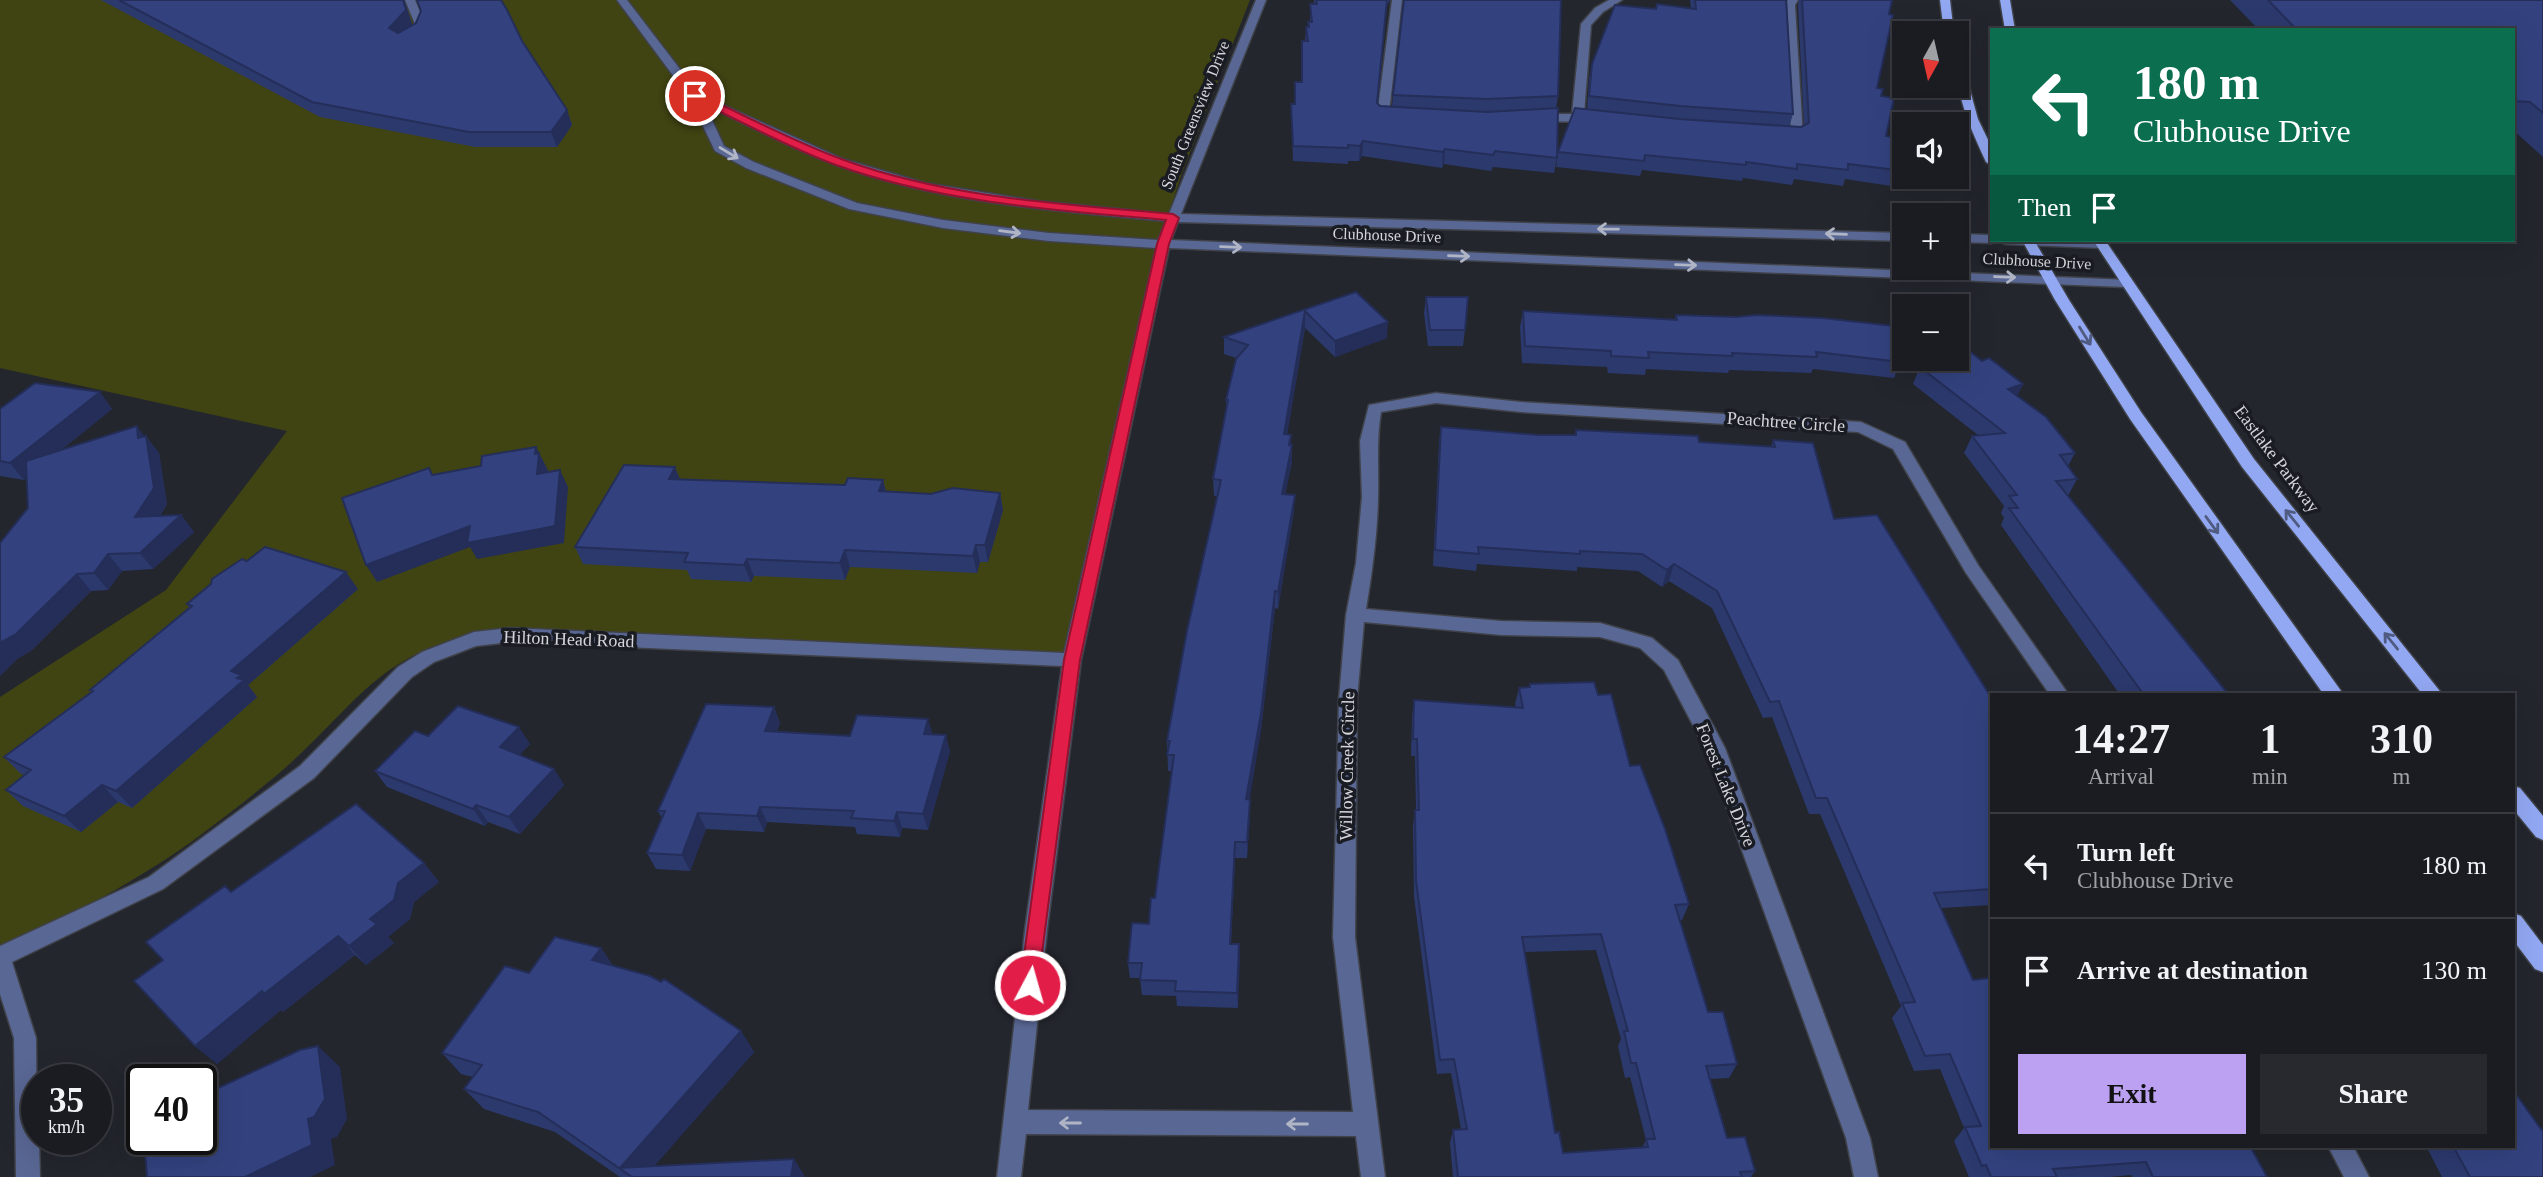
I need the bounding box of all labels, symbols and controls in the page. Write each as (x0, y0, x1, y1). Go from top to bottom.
north arrow (1892, 21, 1969, 98)
map controls (1892, 21, 1969, 371)
street label: South Greensview Drive (1157, 38, 1233, 192)
text: 180 m (2133, 55, 2260, 110)
icon: left (2018, 56, 2109, 147)
pin (665, 66, 725, 126)
icon: arrive (676, 77, 714, 115)
button: sound (1892, 112, 1969, 189)
text: Clubhouse Drive (2133, 113, 2351, 149)
one-way arrow (718, 146, 738, 160)
icon: arrive (2085, 189, 2123, 227)
text: Then (2018, 193, 2071, 222)
button: + (1892, 203, 1969, 280)
one-way arrow (1597, 222, 1620, 236)
street label: Clubhouse Drive (1332, 225, 1442, 245)
one-way arrow (998, 226, 1021, 239)
one-way arrow (1825, 228, 1848, 241)
one-way arrow (1220, 240, 1243, 253)
one-way arrow (1447, 249, 1470, 262)
street label: Clubhouse Drive (1982, 250, 2092, 272)
one-way arrow (1674, 258, 1697, 271)
one-way arrow (1994, 271, 2017, 284)
button: − (1892, 294, 1969, 371)
one-way arrow (2079, 326, 2093, 346)
street label: Eastlake Parkway (2230, 402, 2324, 516)
street label: Peachtree Circle (1726, 408, 1846, 436)
one-way arrow (2285, 509, 2300, 527)
one-way arrow (2205, 515, 2219, 534)
street label: Hilton Head Road (503, 627, 635, 651)
one-way arrow (2384, 633, 2399, 651)
street label: Willow Creek Circle (1336, 691, 1358, 841)
text: 14:27 (2072, 716, 2170, 762)
text: 1 (2259, 716, 2280, 762)
text: 310 (2370, 716, 2433, 762)
street label: Forest Lake Drive (1692, 721, 1760, 849)
text: Arrival (2088, 764, 2154, 789)
text: min (2252, 764, 2288, 789)
text: m (2392, 764, 2410, 789)
text: Turn left (2077, 838, 2175, 867)
icon: left (2018, 847, 2056, 885)
text: 180 m (2421, 851, 2487, 880)
text: Clubhouse Drive (2077, 868, 2234, 893)
position arrow (993, 948, 1067, 1022)
icon: arrive (2018, 952, 2056, 990)
text: Arrive at destination (2077, 956, 2308, 985)
text: 130 m (2421, 956, 2487, 985)
button: Exit (2018, 1054, 2246, 1134)
button: Share (2260, 1054, 2487, 1134)
speed limit sign: 40 (126, 1064, 217, 1155)
text: 35 (49, 1081, 84, 1120)
one-way arrow (1059, 1116, 1082, 1130)
text: km/h (48, 1117, 85, 1137)
one-way arrow (1286, 1117, 1309, 1131)

